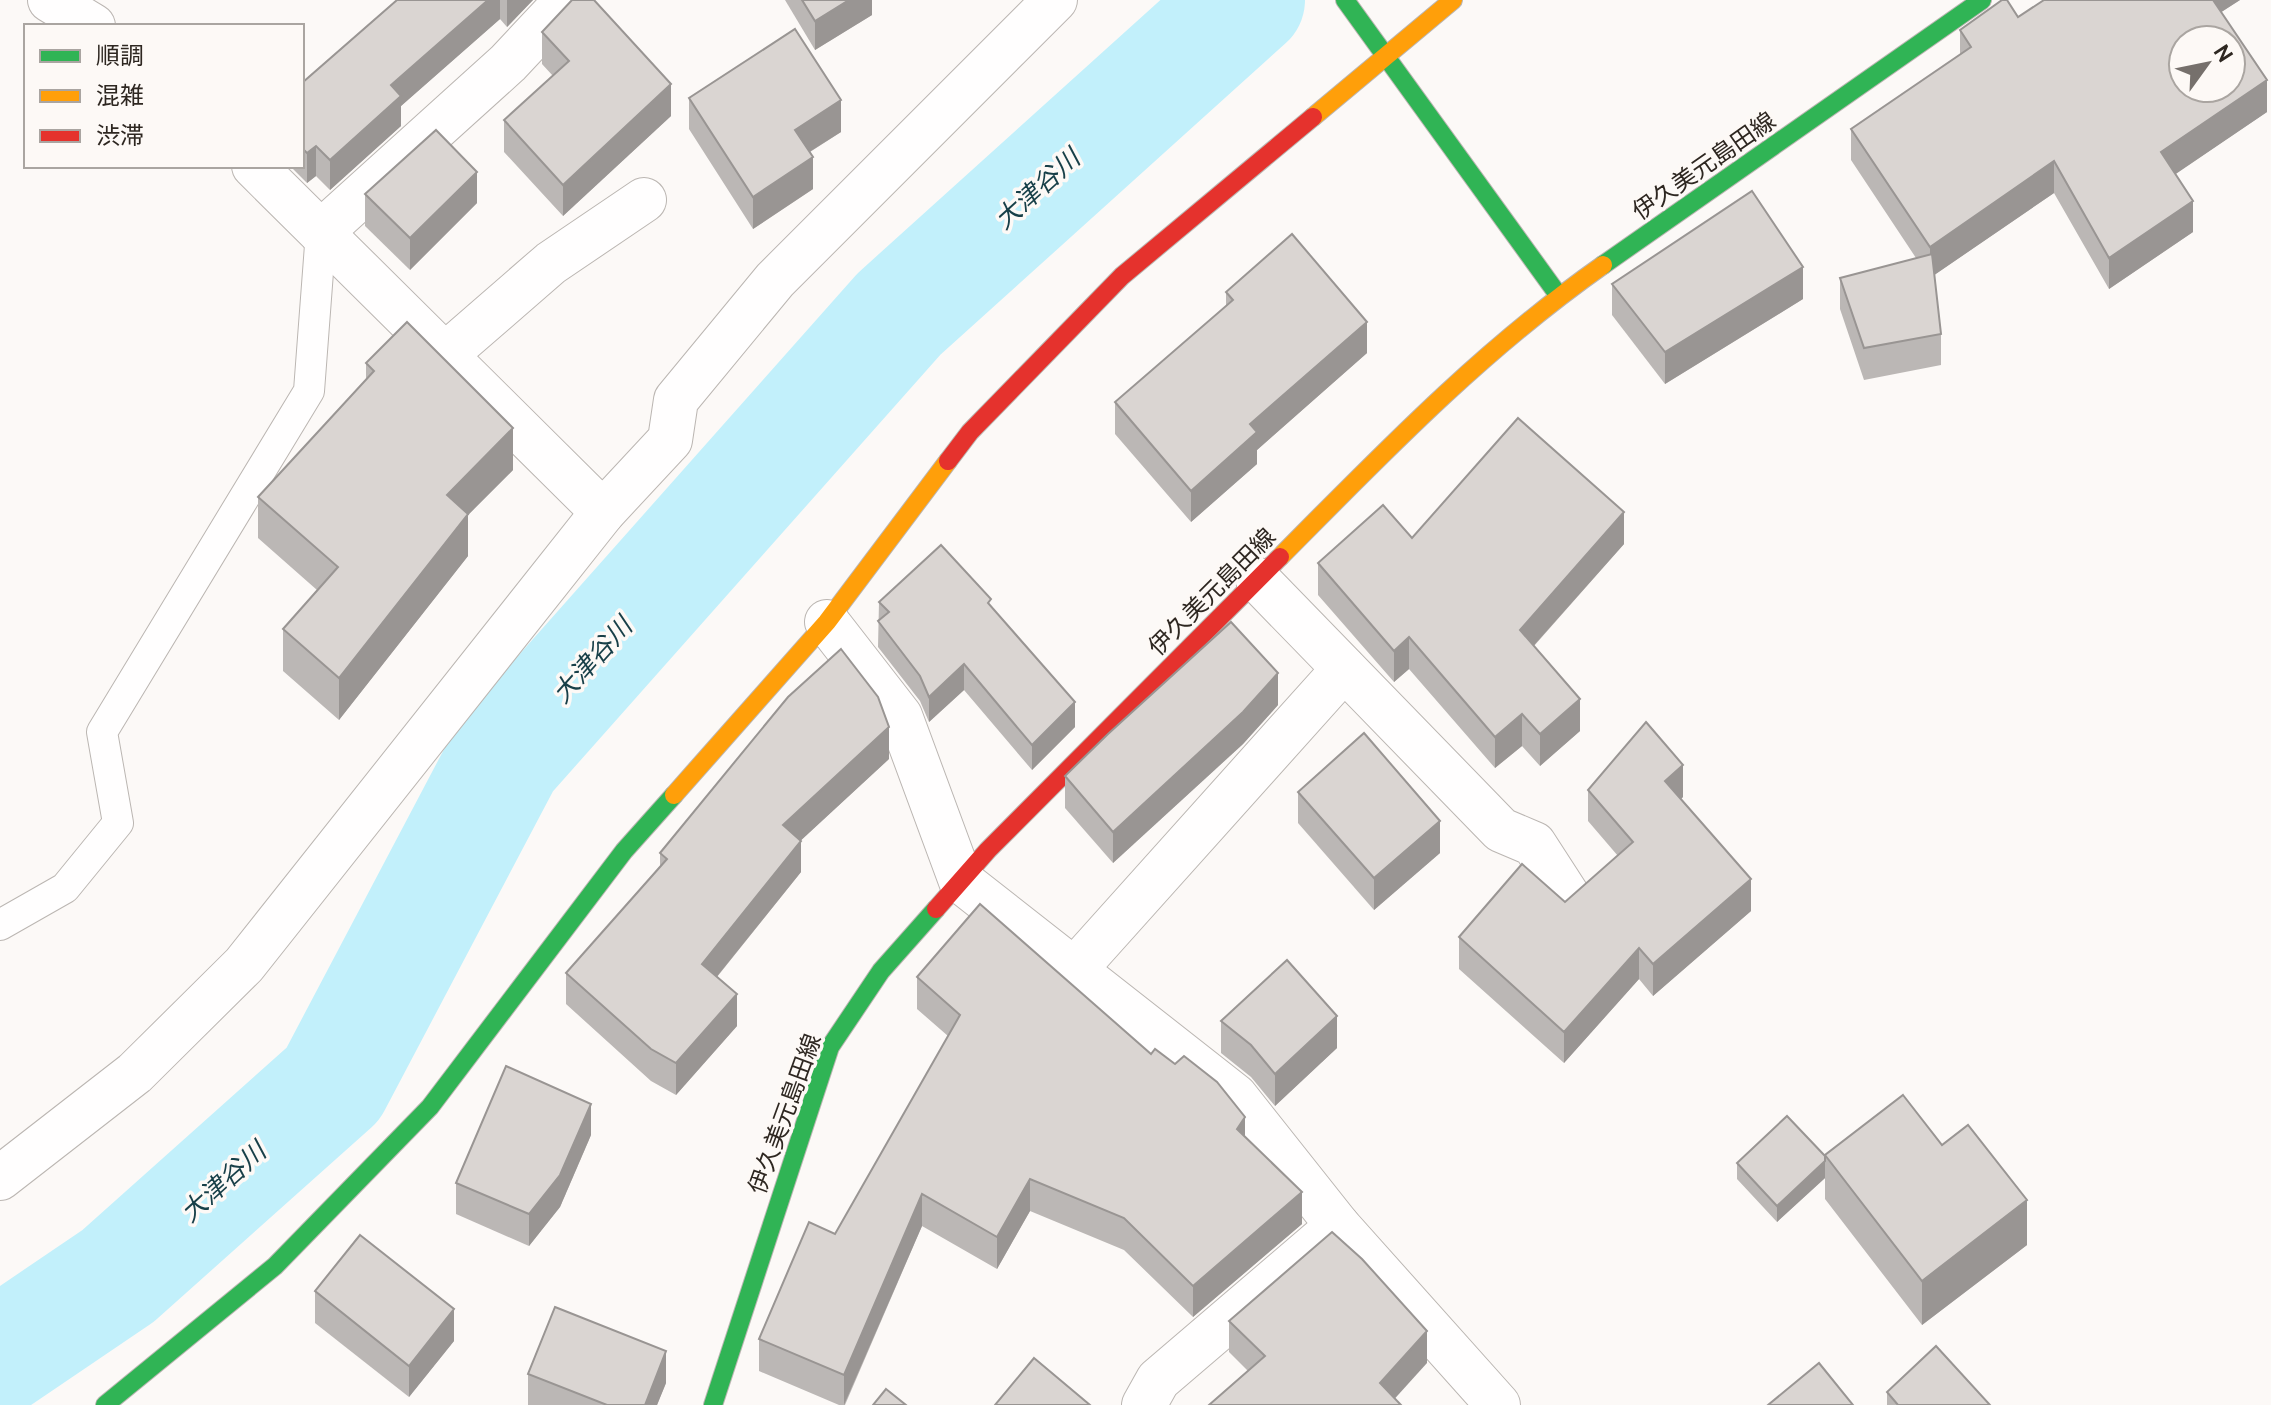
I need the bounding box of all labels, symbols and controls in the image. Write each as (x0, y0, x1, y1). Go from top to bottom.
legend (24, 24, 304, 168)
north arrow (2167, 24, 2247, 104)
text: N (2208, 40, 2239, 67)
text: 順調 (96, 41, 144, 70)
text: 混雑 (96, 81, 144, 110)
street label: 伊久美元島田線 (1627, 106, 1781, 226)
text: 渋滞 (96, 121, 144, 150)
water label: 大津谷川 (988, 140, 1089, 236)
street label: 伊久美元島田線 (1142, 522, 1281, 661)
water label: 大津谷川 (545, 608, 641, 709)
street label: 伊久美元島田線 (742, 1030, 827, 1198)
water label: 大津谷川 (174, 1133, 275, 1229)

